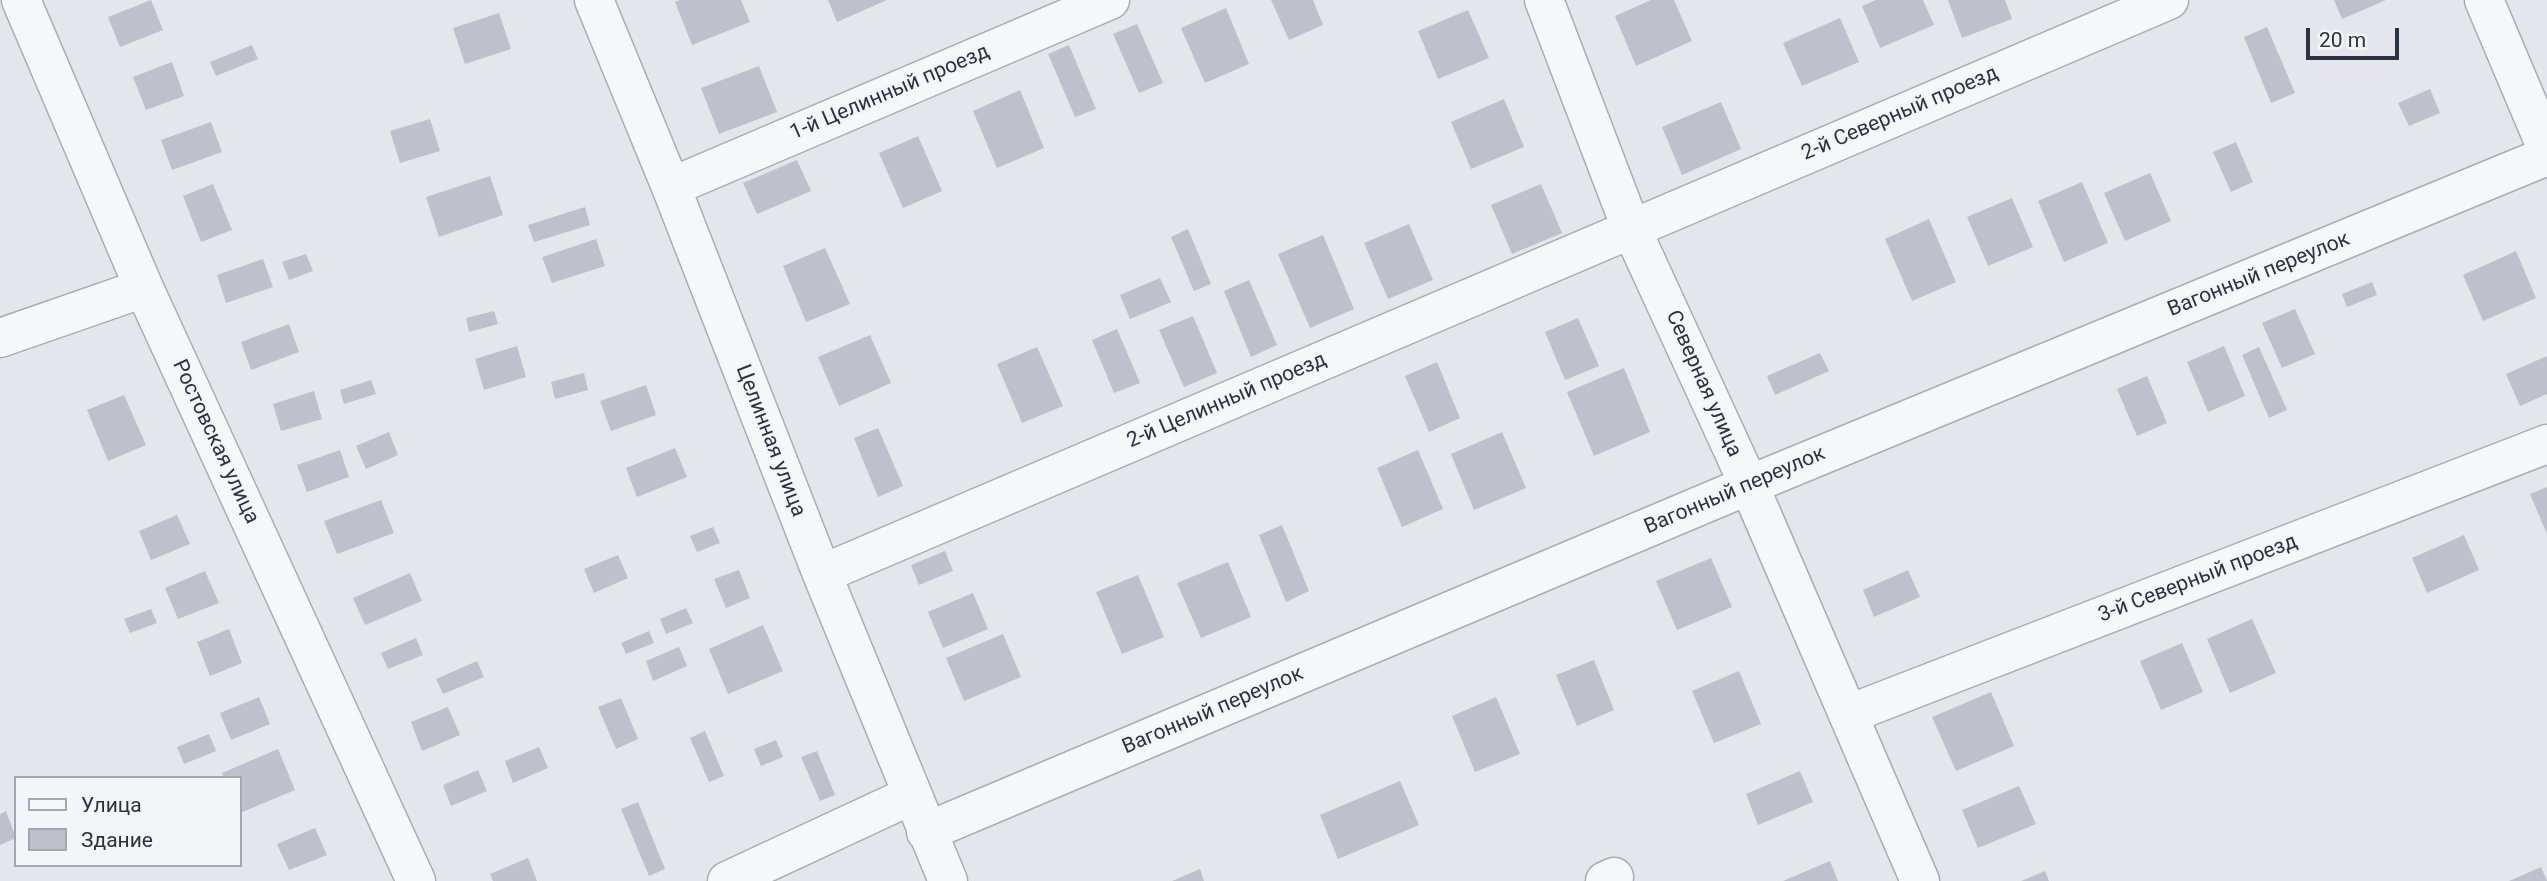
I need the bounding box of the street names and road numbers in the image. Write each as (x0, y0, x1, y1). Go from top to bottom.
street label: 1-й Целинный проезд (787, 40, 993, 146)
street label: 2-й Северный проезд (1798, 61, 2002, 167)
street label: Вагонный переулок (2164, 227, 2354, 323)
street label: Северная улица (1659, 307, 1747, 461)
street label: 2-й Целинный проезд (1124, 348, 1330, 454)
street label: Ростовская улица (166, 356, 264, 528)
street label: Целинная улица (729, 361, 811, 521)
street label: Вагонный переулок (1641, 442, 1829, 540)
street label: 3-й Северный проезд (2095, 529, 2301, 629)
street label: Вагонный переулок (1119, 662, 1307, 760)

